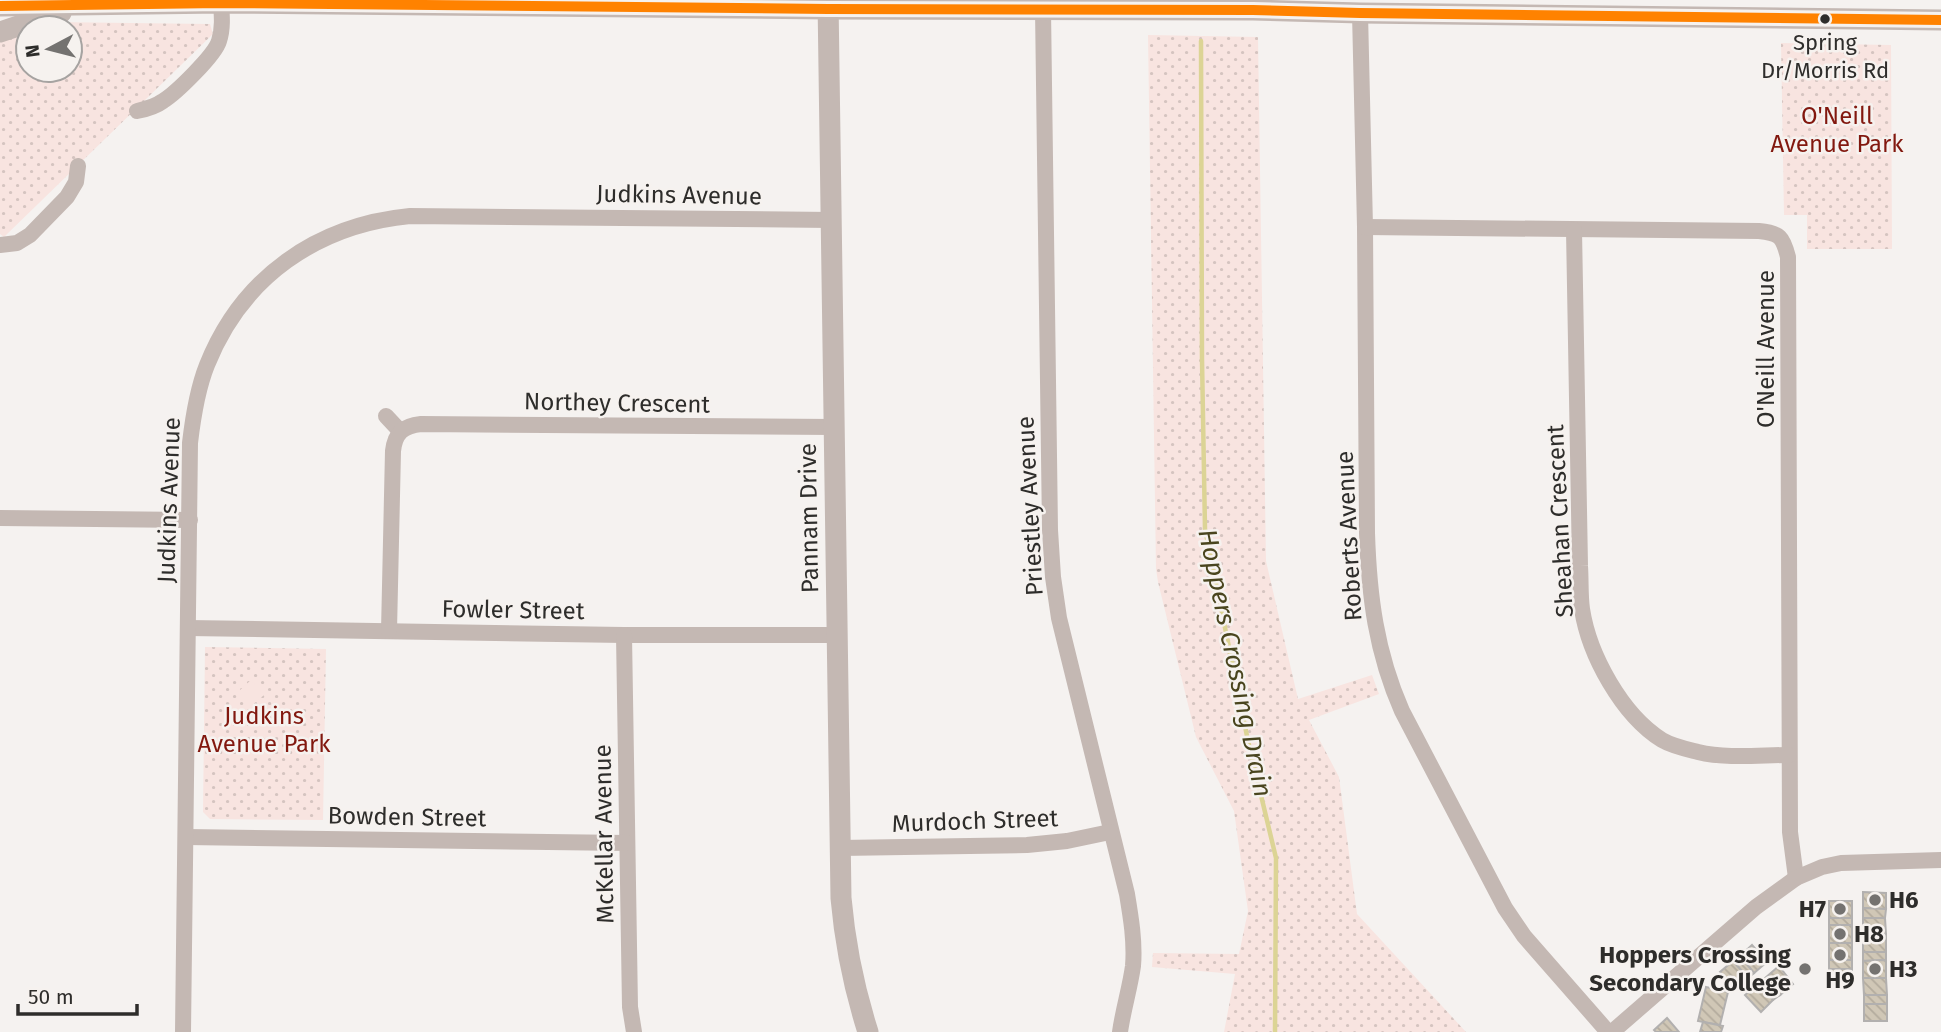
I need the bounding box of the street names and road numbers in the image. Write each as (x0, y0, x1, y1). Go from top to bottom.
street label: Judkins Avenue (596, 180, 762, 210)
street label: O'Neill Avenue (1752, 270, 1780, 428)
street label: Northey Crescent (524, 387, 711, 419)
street label: Priestley Avenue (1011, 415, 1049, 597)
street label: Judkins Avenue (152, 417, 186, 583)
street label: Sheahan Crescent (1541, 423, 1579, 618)
street label: Pannam Drive (794, 443, 824, 593)
street label: Roberts Avenue (1331, 450, 1367, 622)
street label: Fowler Street (441, 595, 585, 625)
street label: McKellar Avenue (588, 744, 620, 924)
street label: Bowden Street (327, 802, 487, 832)
street label: Murdoch Street (891, 804, 1059, 838)

